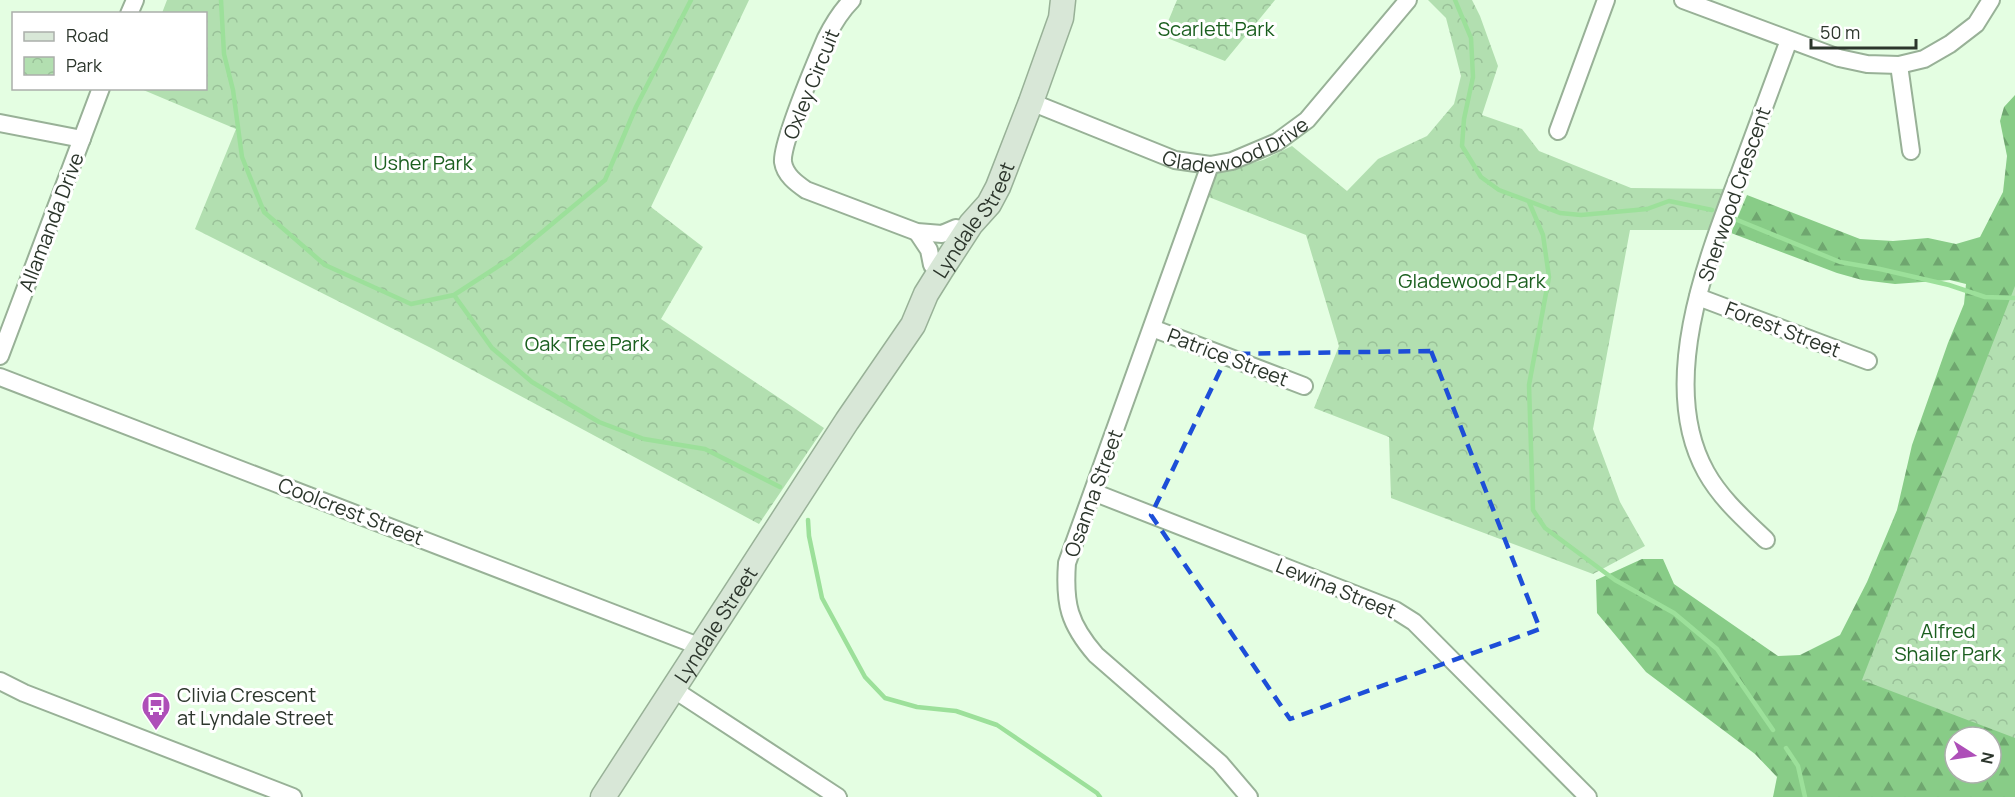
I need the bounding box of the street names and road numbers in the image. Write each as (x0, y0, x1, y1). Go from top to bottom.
street label: Oxley Circuit (777, 25, 845, 143)
street label: Sherwood Crescent (1691, 103, 1777, 285)
street label: Gladewood Drive (1158, 110, 1314, 179)
street label: Allamanda Drive (12, 149, 90, 295)
street label: Lyndale Street (926, 158, 1020, 283)
street label: Forest Street (1721, 295, 1845, 363)
street label: Patrice Street (1163, 321, 1293, 393)
street label: Osanna Street (1057, 426, 1129, 560)
street label: Coolcrest Street (274, 471, 428, 551)
street label: Lewina Street (1272, 552, 1400, 624)
street label: Lyndale Street (667, 561, 763, 688)

